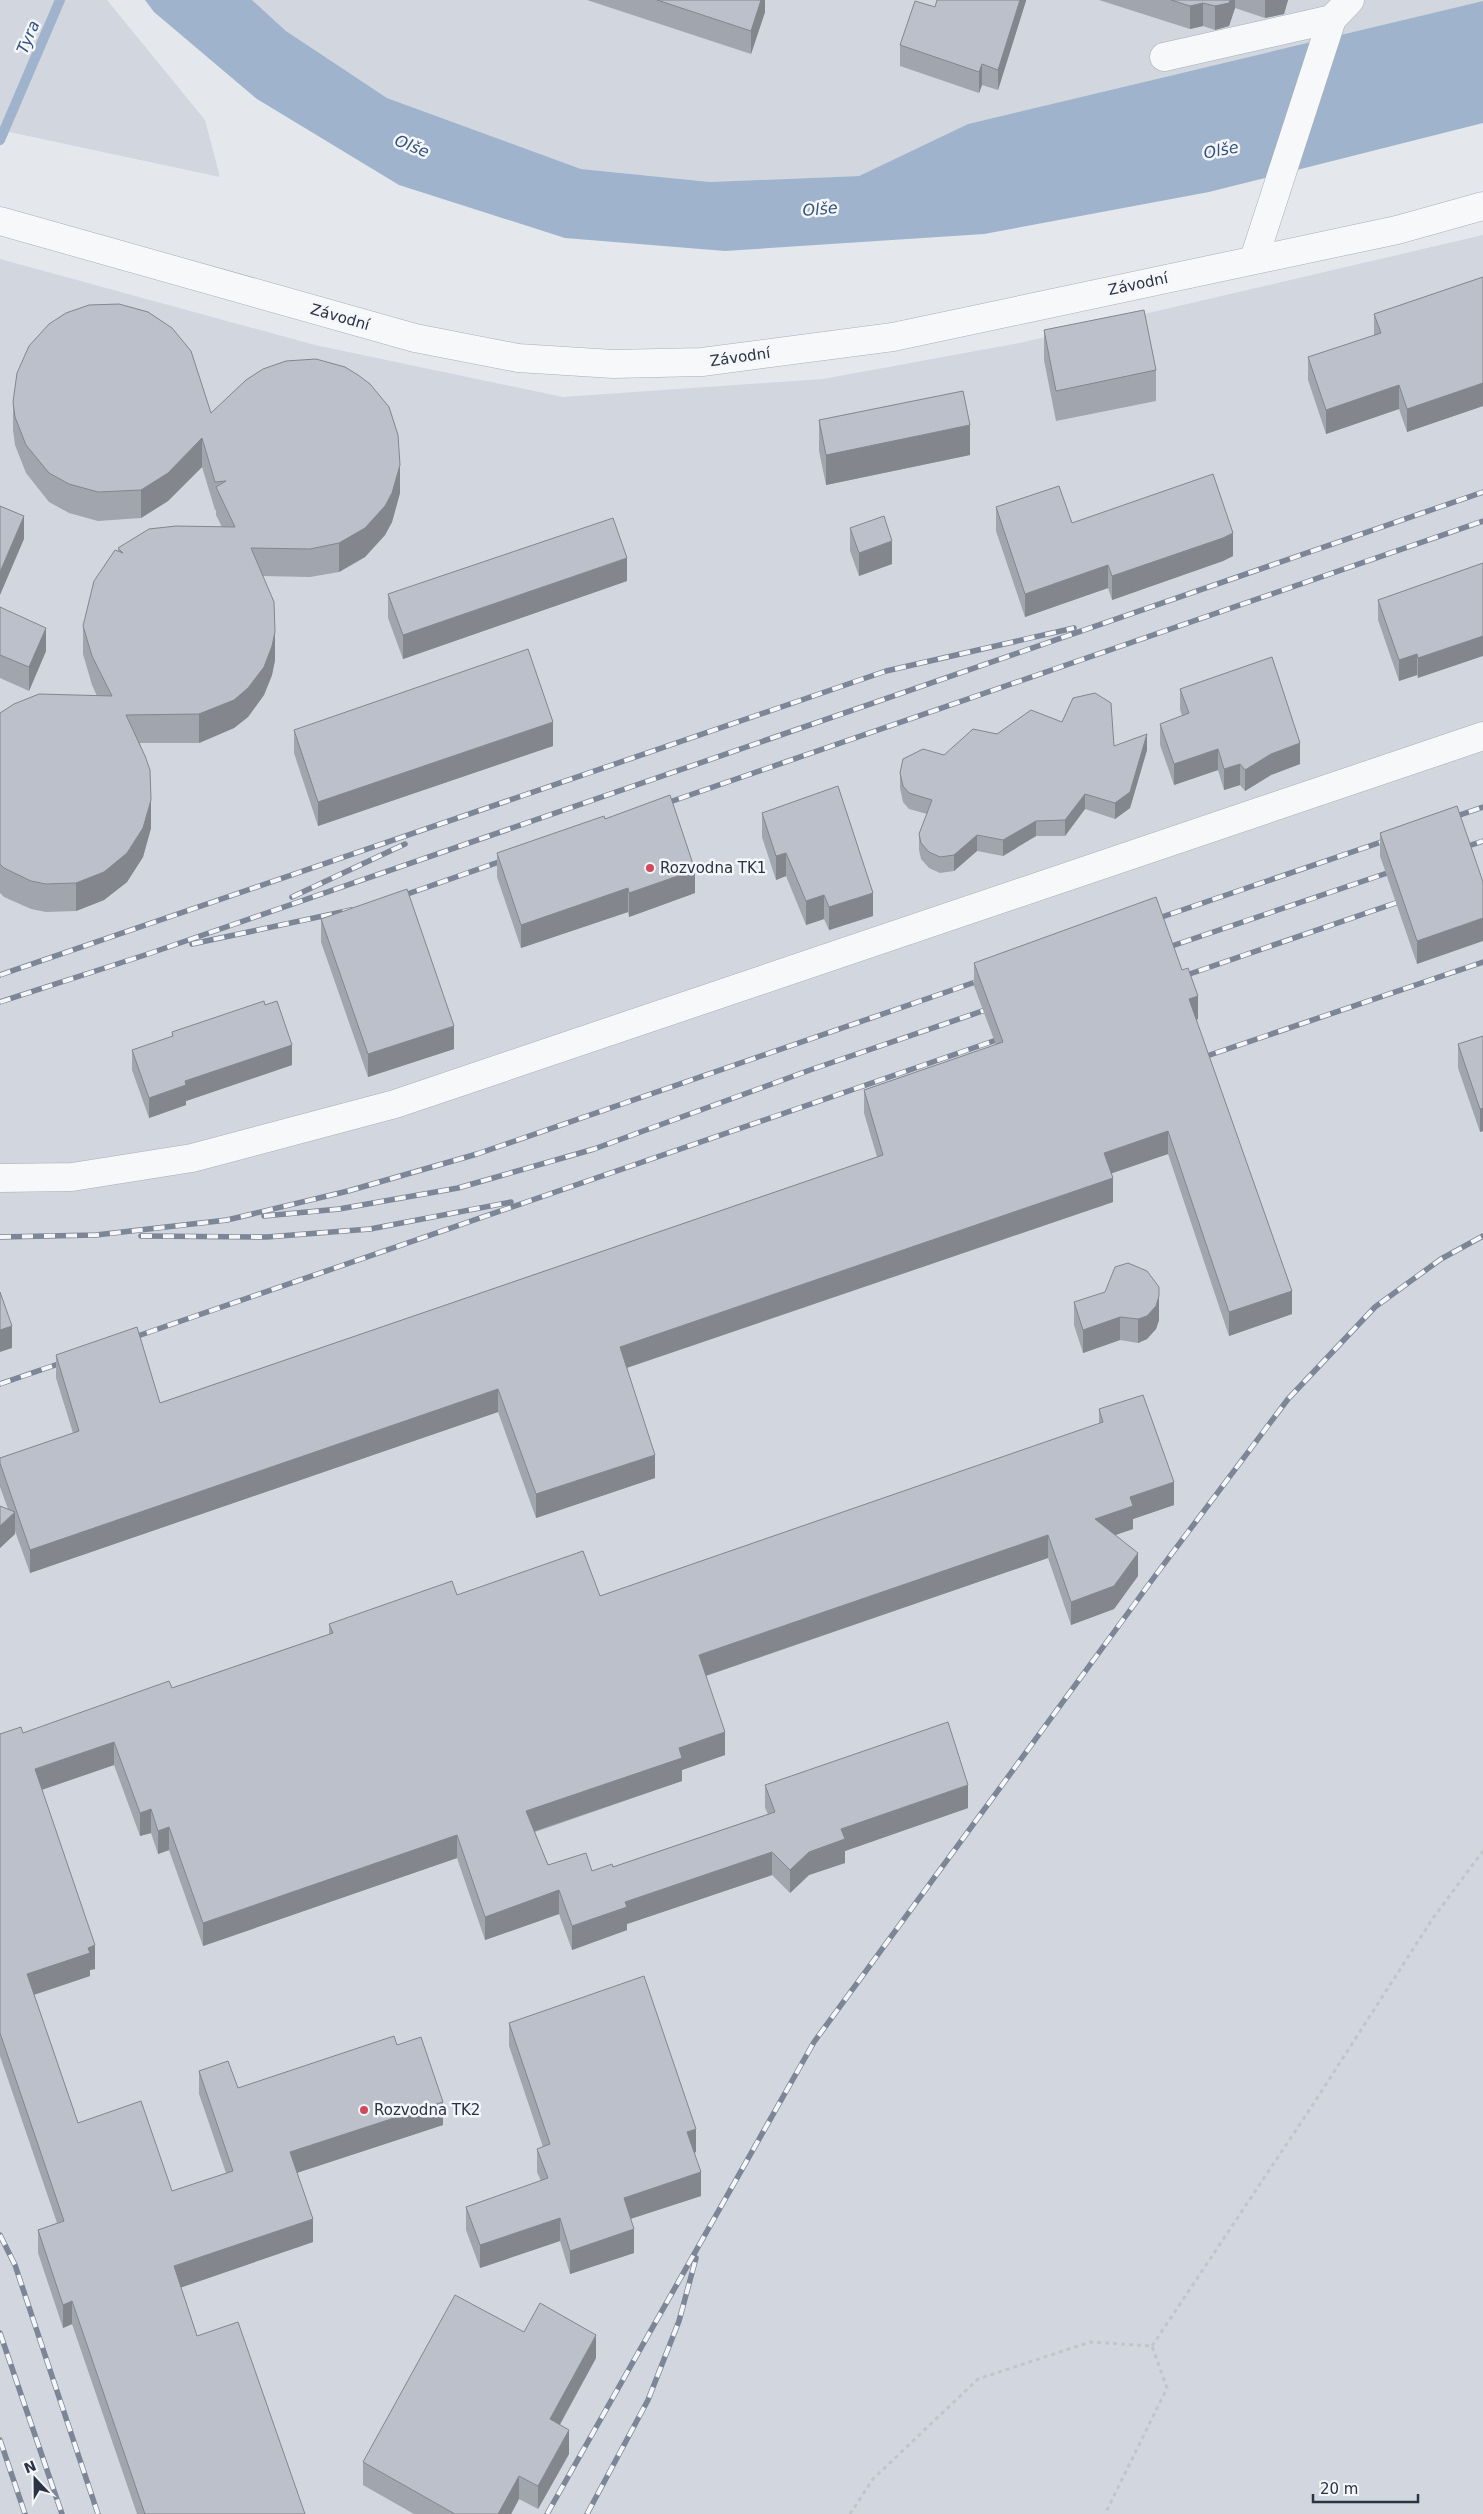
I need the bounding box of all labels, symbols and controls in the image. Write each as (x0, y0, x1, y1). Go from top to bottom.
water label: Tyra (13, 18, 43, 56)
water label: Olše (392, 131, 432, 161)
water label: Olše (1202, 137, 1240, 163)
water label: Olše (802, 198, 839, 220)
street label: Závodní (1106, 269, 1170, 299)
street label: Závodní (308, 300, 372, 334)
street label: Závodní (709, 344, 772, 370)
place label: Rozvodna TK1 (660, 859, 766, 877)
marker: Rozvodna TK1 (644, 862, 656, 874)
place label: Rozvodna TK2 (374, 2101, 480, 2119)
marker: Rozvodna TK2 (358, 2104, 370, 2116)
north arrow (10, 2454, 60, 2504)
text: N (22, 2457, 39, 2477)
scale bar (1313, 2472, 1418, 2504)
text: 20 m (1320, 2480, 1358, 2498)

